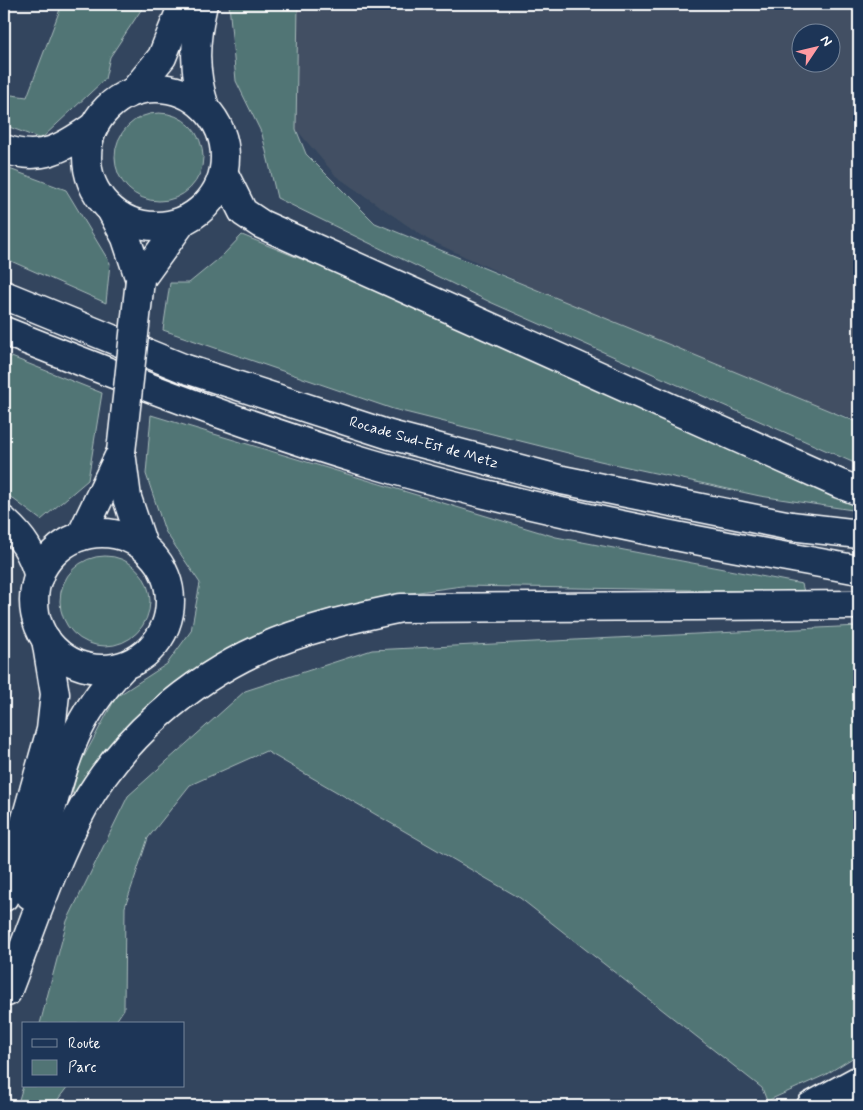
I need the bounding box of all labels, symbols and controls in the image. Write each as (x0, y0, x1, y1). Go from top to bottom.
north arrow (790, 22, 840, 72)
text: N (816, 32, 836, 50)
street label: Rocade Sud-Est de Metz (347, 412, 501, 474)
legend (22, 1022, 185, 1088)
text: Route (68, 1034, 101, 1054)
text: Parc (68, 1058, 96, 1078)

